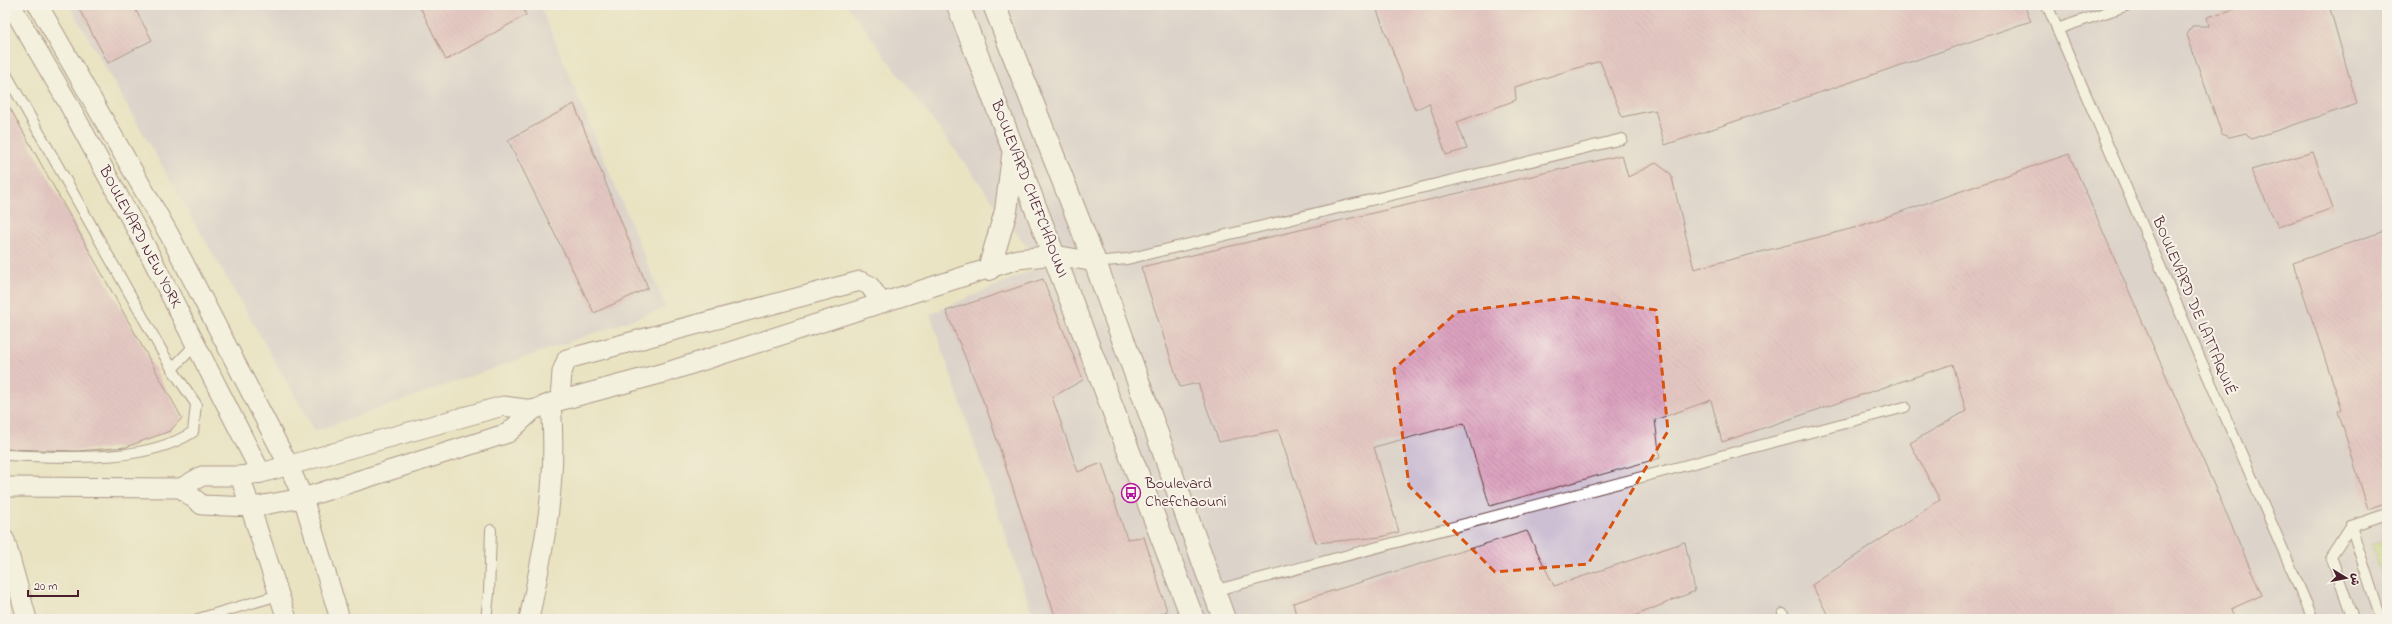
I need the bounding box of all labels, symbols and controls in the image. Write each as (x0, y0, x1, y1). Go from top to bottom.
street label: BOULEVARD CHEFCHAOUNI (984, 96, 1074, 282)
street label: BOULEVARD NEW YORK (92, 161, 188, 313)
street label: BOULEVARD DE LATTAQUIÉ (2145, 212, 2243, 399)
place label: Boulevard Chefchaouni (1144, 472, 1227, 514)
bus stop icon: Boulevard Chefchaouni (1120, 482, 1142, 504)
north arrow (2326, 558, 2366, 598)
scale bar (28, 572, 78, 598)
text: ش (2346, 572, 2364, 587)
text: 20 m (34, 578, 57, 596)

